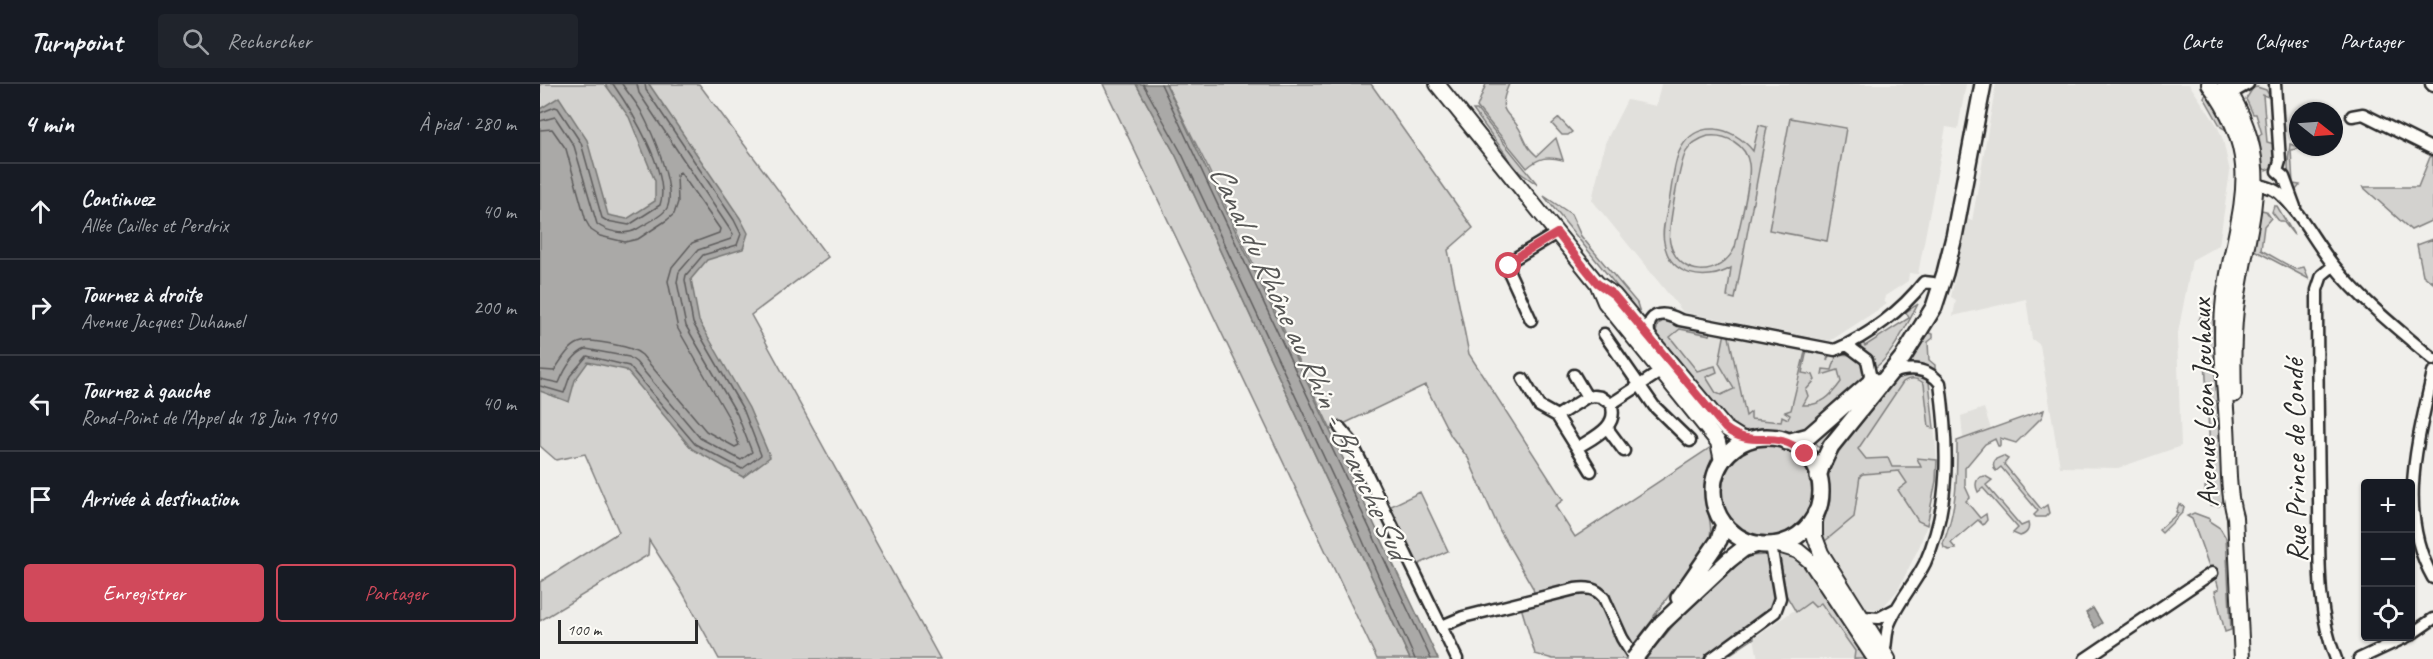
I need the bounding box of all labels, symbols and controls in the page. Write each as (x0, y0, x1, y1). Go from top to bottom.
search box (158, 14, 578, 68)
text: Turnpoint (30, 24, 122, 59)
icon: search (179, 25, 212, 58)
text: Rechercher (227, 27, 311, 55)
text: Carte (2181, 28, 2222, 54)
text: Calques (2255, 28, 2307, 54)
text: Partager (2340, 28, 2403, 54)
north arrow (2289, 102, 2343, 156)
text: 4 min (24, 107, 74, 140)
text: À pied · 280 m (419, 111, 516, 136)
water label: Canal du Rhône au Rhin - Branche Sud (1200, 158, 1423, 573)
text: Continuez (81, 185, 154, 213)
icon: ahead (24, 195, 57, 228)
text: 40 m (482, 199, 516, 224)
text: Allée Cailles et Perdrix (81, 213, 228, 238)
route start (1495, 252, 1521, 278)
text: Tournez à droite (81, 281, 201, 309)
icon: right (24, 291, 57, 324)
text: 200 m (473, 295, 516, 320)
street label: Avenue Léon Jouhaux (2181, 295, 2227, 508)
text: Avenue Jacques Duhamel (81, 309, 244, 334)
street label: Rue Prince de Condé (2274, 355, 2316, 563)
text: Tournez à gauche (81, 377, 209, 405)
icon: left (24, 387, 57, 420)
text: 40 m (482, 391, 516, 416)
text: Rond-Point de l’Appel du 18 Juin 1940 (81, 405, 336, 430)
route end (1791, 440, 1817, 466)
map controls (2361, 479, 2415, 641)
button: + (2361, 479, 2415, 533)
icon: arrive (24, 483, 57, 516)
text: Arrivée à destination (81, 485, 239, 513)
button: − (2361, 533, 2415, 587)
button: Enregistrer (24, 564, 264, 622)
button: Partager (276, 564, 516, 622)
button: locate (2361, 587, 2415, 641)
scale bar (558, 617, 698, 644)
text: 100 m (567, 620, 601, 640)

